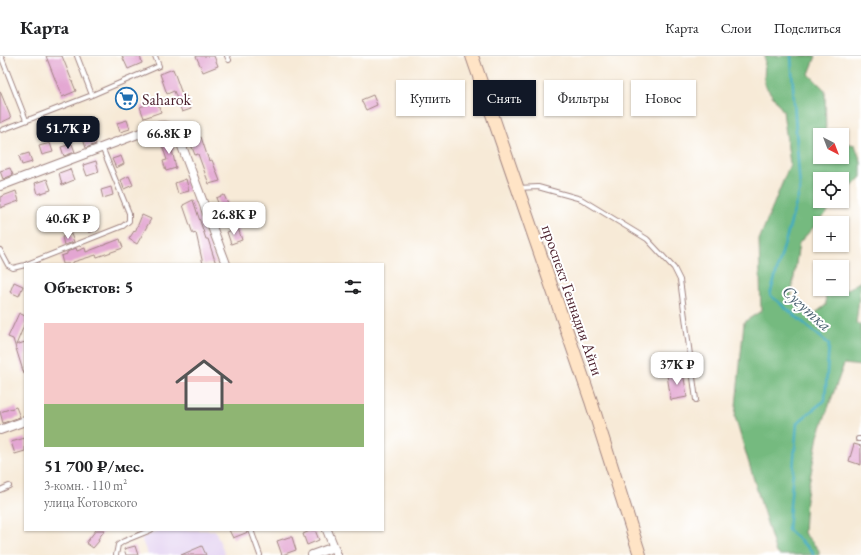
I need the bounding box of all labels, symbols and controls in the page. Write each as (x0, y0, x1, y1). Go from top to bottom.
text: Карта (20, 15, 69, 40)
text: Карта (665, 19, 699, 37)
text: Слои (721, 19, 752, 37)
text: Поделиться (774, 19, 841, 37)
chip: Купить (396, 80, 465, 116)
chip: Снять (473, 80, 536, 116)
chip: Фильтры (544, 80, 623, 116)
chip: Новое (631, 80, 696, 116)
supermarket icon: Saharok (114, 86, 140, 112)
place label: Saharok (142, 89, 191, 110)
pin: 51.7K ₽ (31, 116, 105, 150)
text: 51.7K ₽ (46, 120, 90, 137)
pin: 66.8K ₽ (132, 121, 206, 155)
text: 66.8K ₽ (147, 125, 191, 142)
north arrow (813, 128, 849, 164)
map controls (813, 128, 849, 296)
button: locate (813, 172, 849, 208)
pin: 26.8K ₽ (197, 202, 271, 236)
pin: 40.6K ₽ (31, 206, 105, 240)
text: 26.8K ₽ (212, 206, 256, 223)
text: 40.6K ₽ (46, 210, 90, 227)
button: + (813, 216, 849, 252)
street label: проспект Геннадия Айги (537, 222, 608, 379)
button: − (813, 260, 849, 296)
text: Объектов: 5 (44, 276, 134, 298)
icon: filters (342, 276, 364, 298)
water label: Сугутка (778, 280, 836, 336)
icon: home (168, 349, 240, 421)
pin: 37K ₽ (649, 352, 705, 386)
text: 37K ₽ (660, 356, 694, 373)
text: 51 700 ₽/мес. (44, 455, 144, 477)
text: 3-комн. · 110 m² (44, 477, 127, 494)
text: улица Котовского (44, 494, 138, 511)

